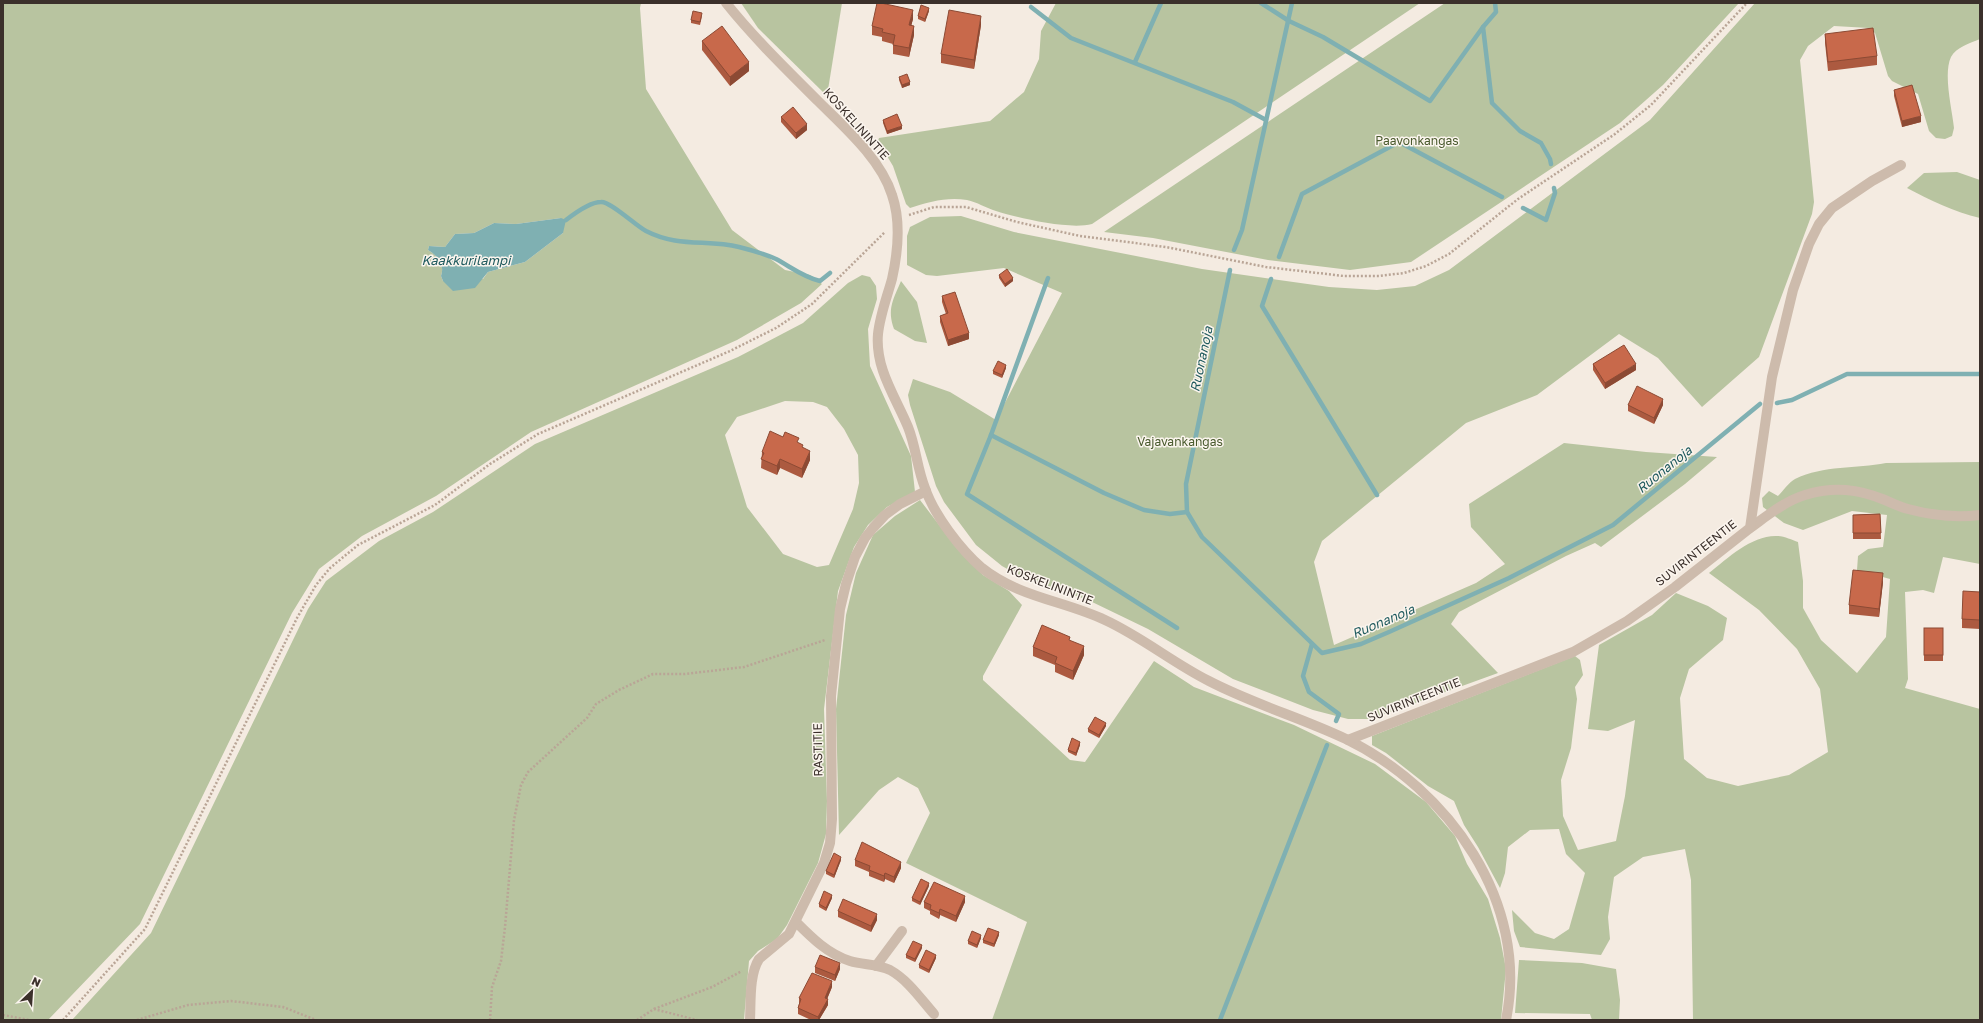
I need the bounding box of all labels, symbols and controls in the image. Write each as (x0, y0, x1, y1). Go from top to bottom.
street label: KOSKELININTIE (820, 85, 893, 163)
park label: Paavonkangas (1375, 133, 1459, 148)
water label: Kaakkurilampi (421, 252, 512, 268)
water label: Ruonanoja (1186, 324, 1216, 393)
park label: Vajavankangas (1137, 434, 1223, 449)
water label: Ruonanoja (1633, 442, 1695, 496)
street label: SUVIRINTEENTIE (1652, 516, 1739, 589)
street label: KOSKELININTIE (1005, 561, 1096, 608)
water label: Ruonanoja (1349, 600, 1417, 641)
street label: SUVIRINTEENTIE (1365, 674, 1463, 725)
street label: RASTITIE (810, 723, 825, 777)
north arrow (12, 971, 52, 1011)
text: N (30, 974, 43, 989)

